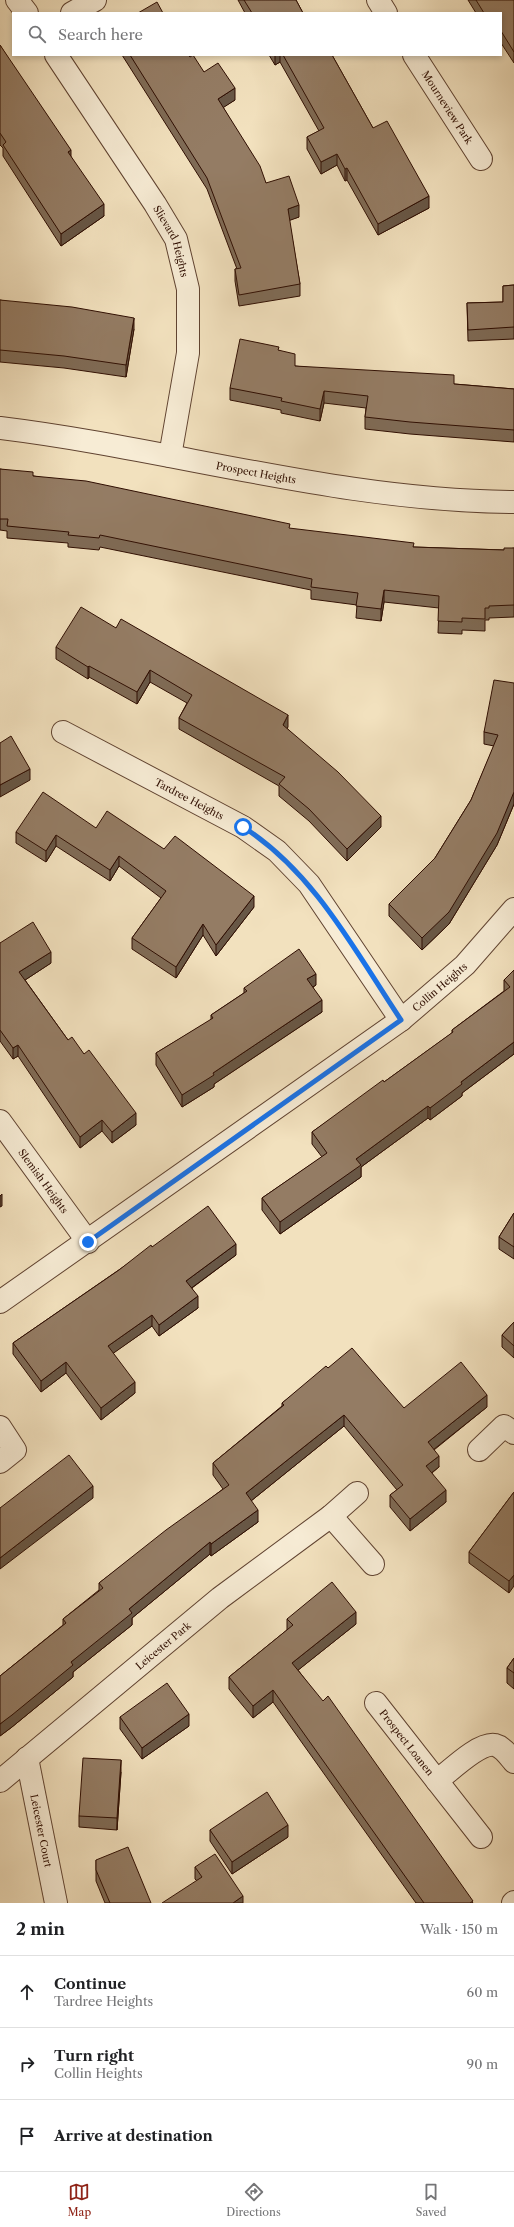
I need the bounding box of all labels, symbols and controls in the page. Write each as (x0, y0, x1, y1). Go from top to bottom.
search box (12, 12, 502, 56)
icon: search (26, 23, 48, 45)
text: Search here (58, 25, 143, 44)
street label: Mourneview Park (419, 68, 476, 147)
street label: Slievard Heights (150, 203, 191, 278)
street label: Prospect Heights (215, 459, 297, 487)
street label: Tardree Heights (152, 776, 226, 823)
route start (234, 818, 252, 836)
street label: Collin Heights (410, 960, 470, 1014)
street label: Slemish Heights (15, 1146, 71, 1216)
route end (79, 1233, 97, 1251)
street label: Leicester Park (133, 1618, 195, 1673)
street label: Prospect Loanen (376, 1707, 437, 1779)
street label: Leicester Court (27, 1793, 55, 1869)
text: 2 min (16, 1919, 65, 1939)
text: Walk · 150 m (420, 1921, 498, 1937)
text: Continue (54, 1974, 126, 1993)
icon: ahead (16, 1981, 38, 2003)
text: 60 m (467, 1984, 498, 2000)
text: Tardree Heights (54, 1993, 153, 2009)
text: Turn right (54, 2046, 134, 2065)
icon: right (16, 2053, 38, 2075)
text: 90 m (467, 2056, 498, 2072)
text: Collin Heights (54, 2065, 143, 2081)
icon: arrive (16, 2125, 38, 2147)
text: Arrive at destination (54, 2126, 213, 2145)
tab: Map (68, 2181, 91, 2219)
tab: Directions (226, 2181, 281, 2219)
tab: Saved (416, 2181, 446, 2219)

